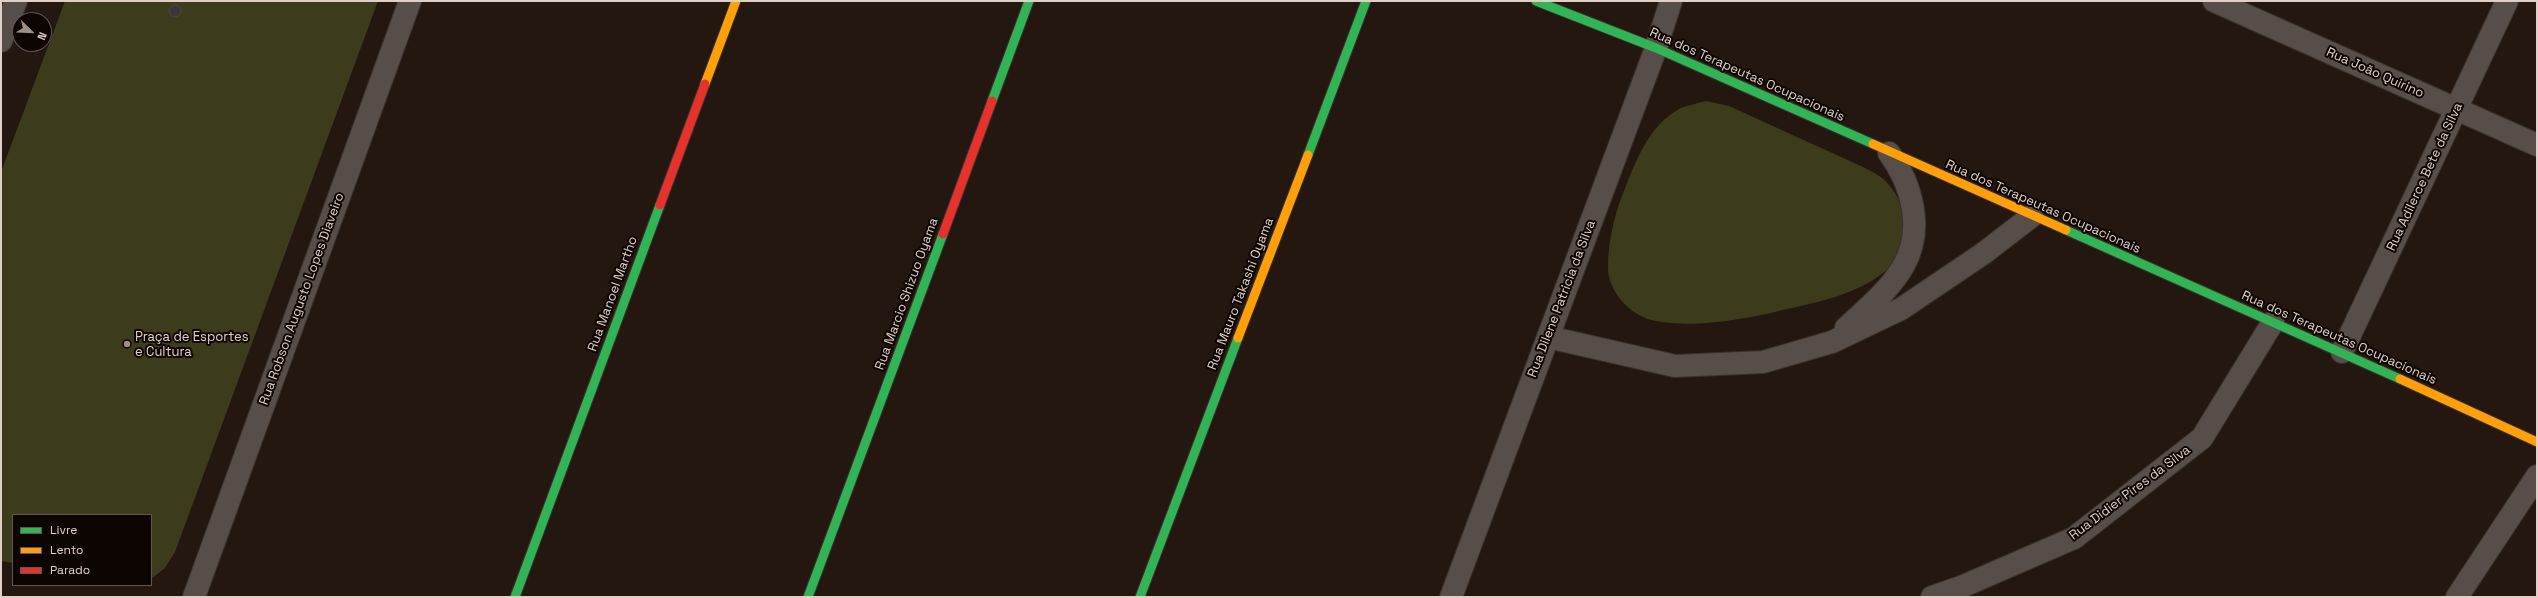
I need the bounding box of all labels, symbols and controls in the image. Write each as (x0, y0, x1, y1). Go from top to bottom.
north arrow (12, 12, 52, 52)
street label: Rua dos Terapeutas Ocupacionais (1647, 25, 1847, 125)
text: N (34, 30, 50, 42)
street label: Rua João Quirino (2324, 45, 2426, 101)
street label: Rua Adilerce Bete da Silva (2384, 100, 2466, 254)
street label: Rua dos Terapeutas Ocupacionais (1943, 157, 2143, 257)
street label: Rua Robson Augusto Lopes Diaveiro (256, 191, 348, 407)
street label: Rua Marcio Shizuo Oyama (872, 216, 942, 372)
street label: Rua Mauro Takashi Oyama (1205, 216, 1277, 372)
street label: Rua Dilene Patricia da Silva (1525, 218, 1599, 380)
street label: Rua Manoel Martho (585, 234, 641, 354)
street label: Rua dos Terapeutas Ocupacionais (2239, 288, 2439, 388)
place label: Praça de Esportes e Cultura (135, 329, 249, 360)
marker: Praça de Esportes e Cultura (122, 339, 132, 349)
street label: Rua Didier Pires da Silva (2066, 442, 2194, 544)
legend (12, 514, 152, 586)
text: Livre (50, 522, 77, 538)
text: Lento (50, 542, 84, 558)
text: Parado (50, 562, 90, 578)

